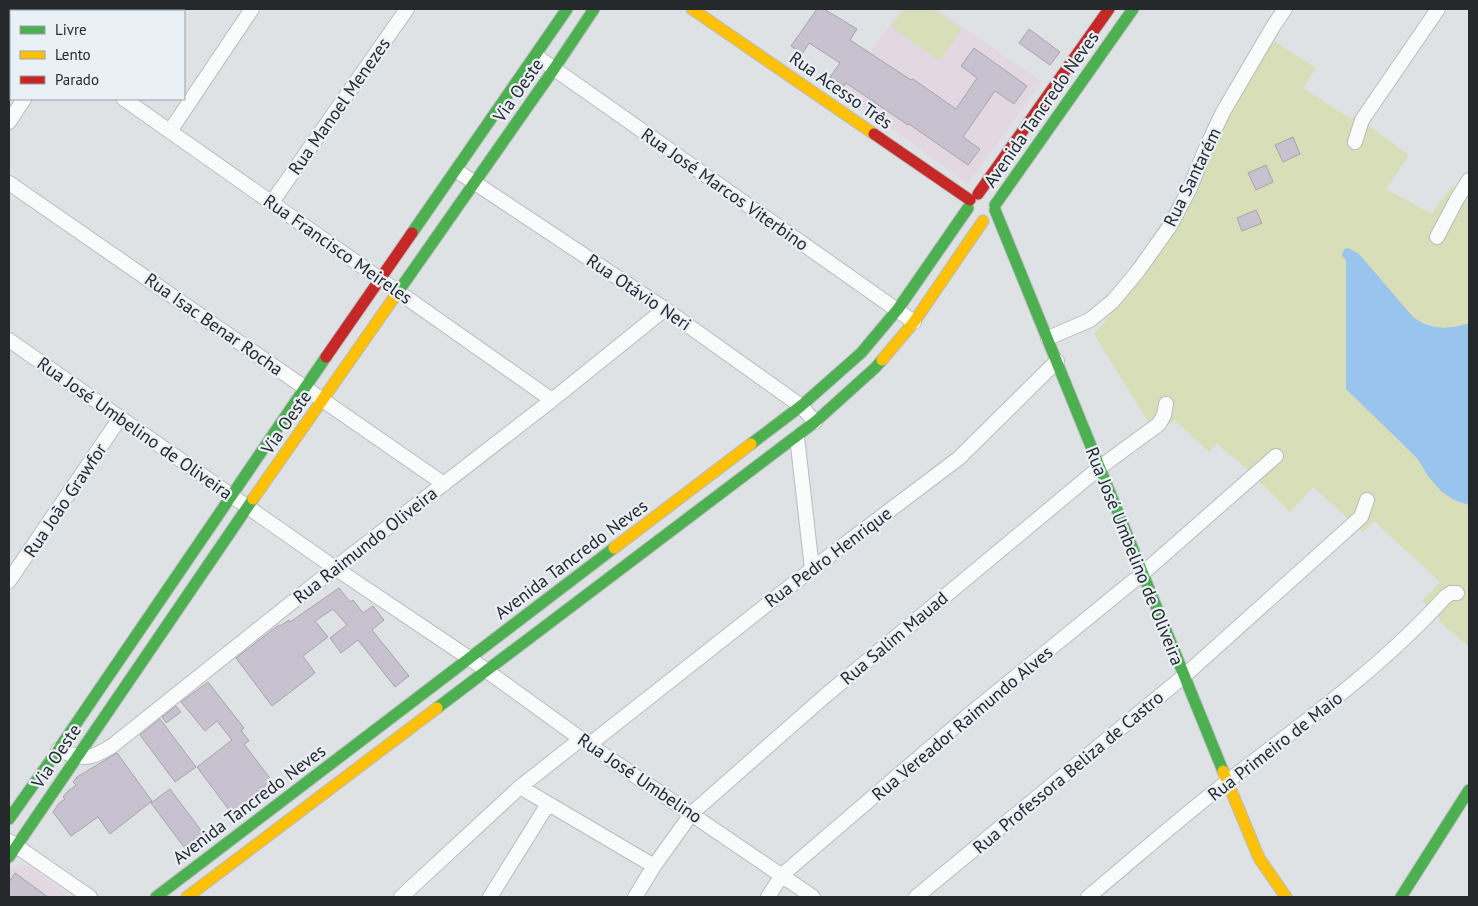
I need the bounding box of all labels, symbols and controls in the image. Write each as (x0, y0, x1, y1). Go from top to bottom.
legend (10, 10, 185, 100)
text: Livre (55, 20, 87, 39)
street label: Avenida Tancredo Neves (978, 26, 1104, 192)
street label: Rua Manoel Menezes (283, 33, 395, 179)
text: Lento (55, 45, 91, 64)
street label: Rua Acesso Três (785, 46, 897, 134)
street label: Via Oeste (487, 54, 548, 127)
text: Parado (55, 70, 99, 89)
street label: Rua José Marcos Viterbino (637, 122, 813, 256)
street label: Rua Santarém (1158, 124, 1226, 230)
street label: Rua Francisco Meireles (259, 189, 417, 309)
street label: Rua Otávio Neri (582, 249, 696, 335)
street label: Rua Isac Benar Rocha (140, 268, 288, 380)
street label: Rua José Umbelino de Oliveira (33, 352, 237, 504)
street label: Via Oeste (255, 386, 316, 459)
street label: Rua João Grawfor (18, 439, 112, 561)
street label: Rua José Umbelino de Oliveira (1081, 443, 1189, 669)
street label: Rua Raimundo Oliveira (288, 482, 442, 608)
street label: Avenida Tancredo Neves (490, 494, 652, 624)
street label: Rua Pedro Henrique (760, 502, 896, 612)
street label: Rua Salim Mauad (835, 586, 953, 690)
street label: Rua Vereador Raimundo Alves (867, 641, 1057, 805)
street label: Rua Professora Beliza de Castro (968, 685, 1168, 859)
street label: Rua Primeiro de Maio (1203, 686, 1347, 806)
street label: Via Oeste (26, 719, 86, 793)
street label: Rua José Umbelino (573, 728, 707, 828)
street label: Avenida Tancredo Neves (168, 739, 330, 869)

